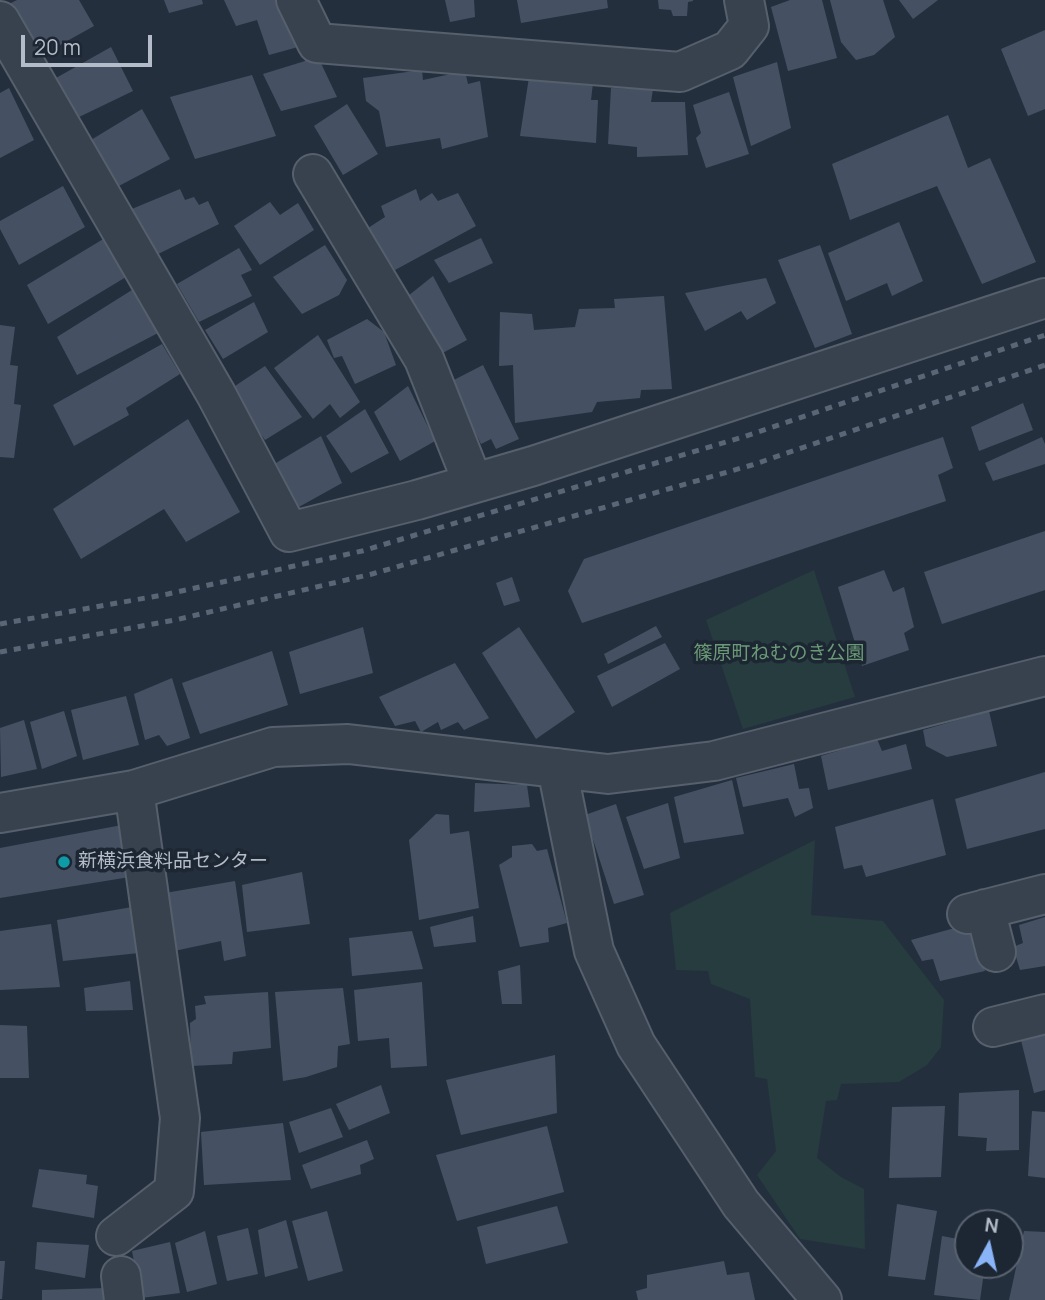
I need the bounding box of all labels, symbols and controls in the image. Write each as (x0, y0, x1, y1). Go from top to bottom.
scale bar (24, 21, 156, 65)
text: 20 m (34, 33, 81, 61)
park label: 篠原町ねむのき公園 (694, 643, 864, 665)
place label: 新横浜食料品センター (78, 851, 268, 873)
marker: 新横浜食料品センター (56, 854, 72, 870)
north arrow (954, 1209, 1024, 1279)
text: N (983, 1211, 1000, 1239)

